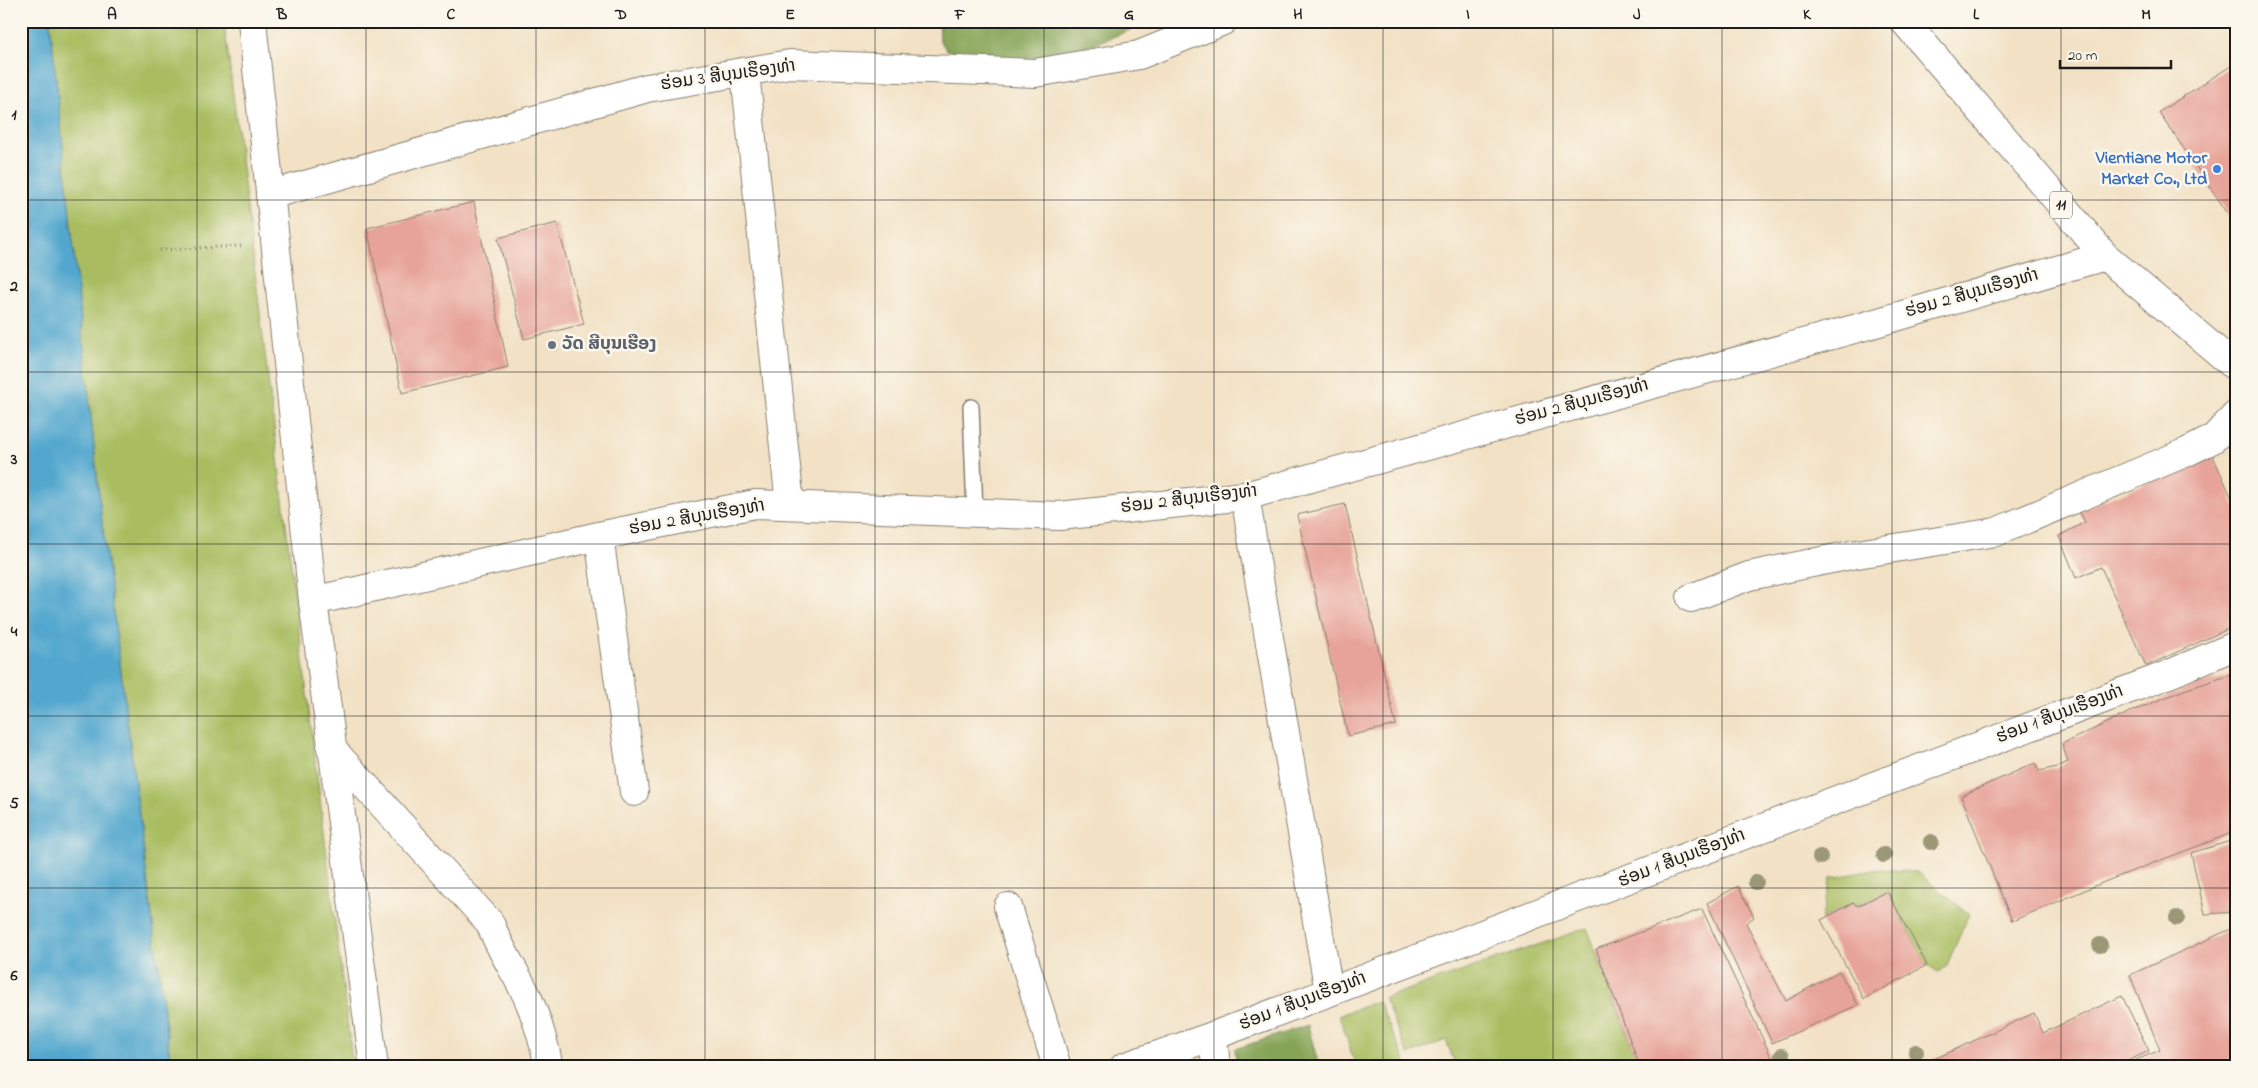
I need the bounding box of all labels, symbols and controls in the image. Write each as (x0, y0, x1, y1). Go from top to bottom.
text: A (107, 3, 117, 27)
text: B (276, 3, 288, 27)
text: C (447, 3, 456, 27)
text: D (614, 3, 627, 27)
text: E (785, 3, 795, 27)
text: F (954, 3, 966, 27)
text: G (1124, 3, 1134, 27)
text: H (1293, 3, 1303, 27)
text: I (1466, 3, 1470, 27)
text: J (1633, 3, 1641, 27)
text: K (1803, 3, 1812, 27)
text: L (1973, 3, 1980, 27)
text: M (2141, 3, 2151, 27)
scale bar (2060, 38, 2172, 70)
text: 20 m (2068, 45, 2098, 67)
street label: ຮ່ອມ 3 ສີບຸນເຮືອງທ່າ (659, 54, 797, 98)
text: 1 (11, 103, 17, 127)
place label: Vientiane Motor Market Co., Ltd (2095, 146, 2208, 193)
marker: Vientiane Motor Market Co., Ltd (2211, 163, 2223, 175)
road number: 11 (2050, 192, 2072, 218)
street label: ຮ່ອມ 2 ສີບຸນເຮືອງທ່າ (1902, 263, 2042, 325)
text: 2 (9, 275, 18, 299)
place label: ວັດ ສີບຸນເຮືອງ (562, 332, 656, 358)
marker: ວັດ ສີບຸນເຮືອງ (546, 339, 558, 351)
street label: ຮ່ອມ 2 ສີບຸນເຮືອງທ່າ (1512, 373, 1652, 433)
text: 3 (10, 448, 18, 472)
street label: ຮ່ອມ 2 ສີບຸນເຮືອງທ່າ (1119, 479, 1259, 521)
street label: ຮ່ອມ 2 ສີບຸນເຮືອງທ່າ (627, 493, 767, 543)
text: 4 (10, 620, 18, 644)
street label: ຮ່ອມ 1 ສີບຸນເຮືອງທ່າ (1993, 679, 2127, 751)
text: 5 (9, 792, 19, 816)
street label: ຮ່ອມ 1 ສີບຸນເຮືອງທ່າ (1615, 823, 1749, 895)
text: 6 (9, 964, 18, 988)
street label: ຮ່ອມ 1 ສີບຸນເຮືອງທ່າ (1236, 966, 1370, 1038)

